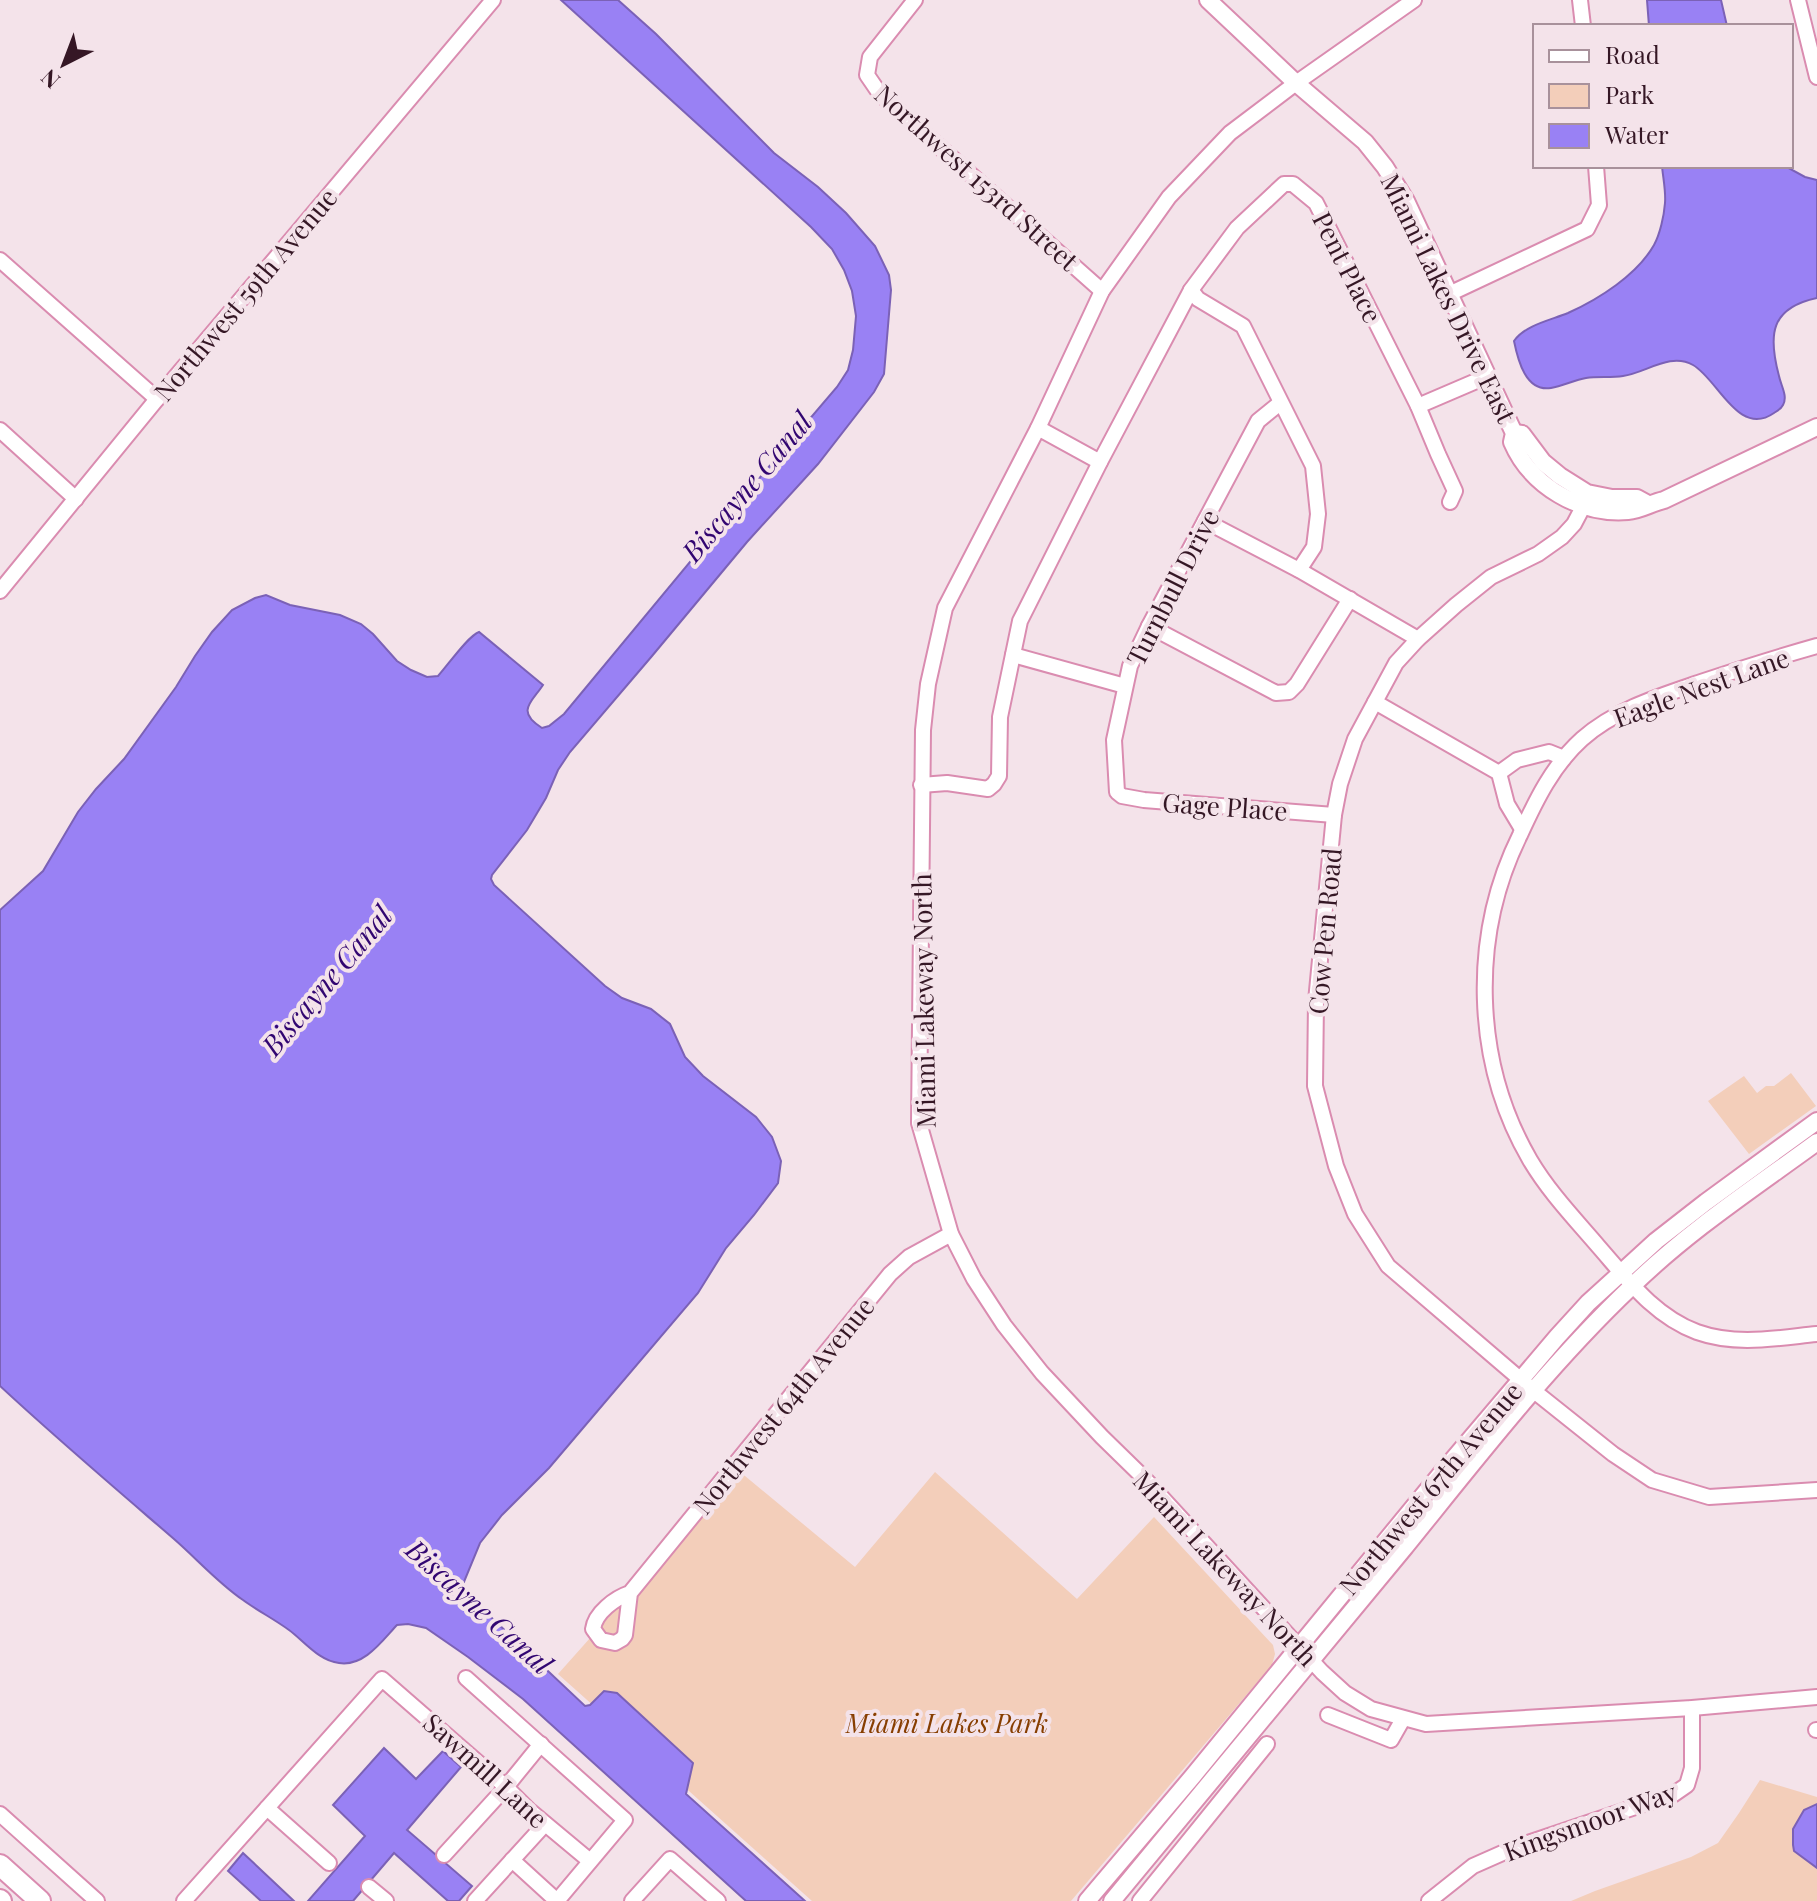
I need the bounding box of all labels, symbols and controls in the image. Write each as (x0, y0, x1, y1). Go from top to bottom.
north arrow (24, 24, 104, 104)
legend (1533, 24, 1793, 168)
text: Road (1605, 38, 1660, 70)
text: N (34, 63, 66, 96)
street label: Northwest 153rd Street (868, 76, 1087, 278)
text: Park (1605, 78, 1655, 110)
text: Water (1604, 118, 1669, 150)
street label: Miami Lakes Drive East (1373, 168, 1525, 429)
street label: Northwest 59th Avenue (146, 180, 344, 408)
street label: Pent Place (1305, 206, 1391, 328)
water label: Biscayne Canal (672, 403, 820, 569)
street label: Turnbull Drive (1118, 503, 1226, 671)
street label: Eagle Nest Lane (1608, 639, 1794, 735)
street label: Gage Place (1161, 784, 1289, 828)
street label: Cow Pen Road (1299, 846, 1349, 1016)
street label: Miami Lakeway North (903, 873, 943, 1129)
water label: Biscayne Canal (252, 897, 400, 1063)
street label: Northwest 64th Avenue (684, 1289, 882, 1521)
street label: Northwest 67th Avenue (1331, 1374, 1529, 1602)
street label: Miami Lakeway North (1126, 1463, 1326, 1673)
water label: Biscayne Canal (398, 1530, 562, 1682)
street label: Sawmill Lane (416, 1705, 556, 1835)
park label: Miami Lakes Park (845, 1705, 1048, 1740)
street label: Kingsmoor Way (1499, 1774, 1681, 1868)

